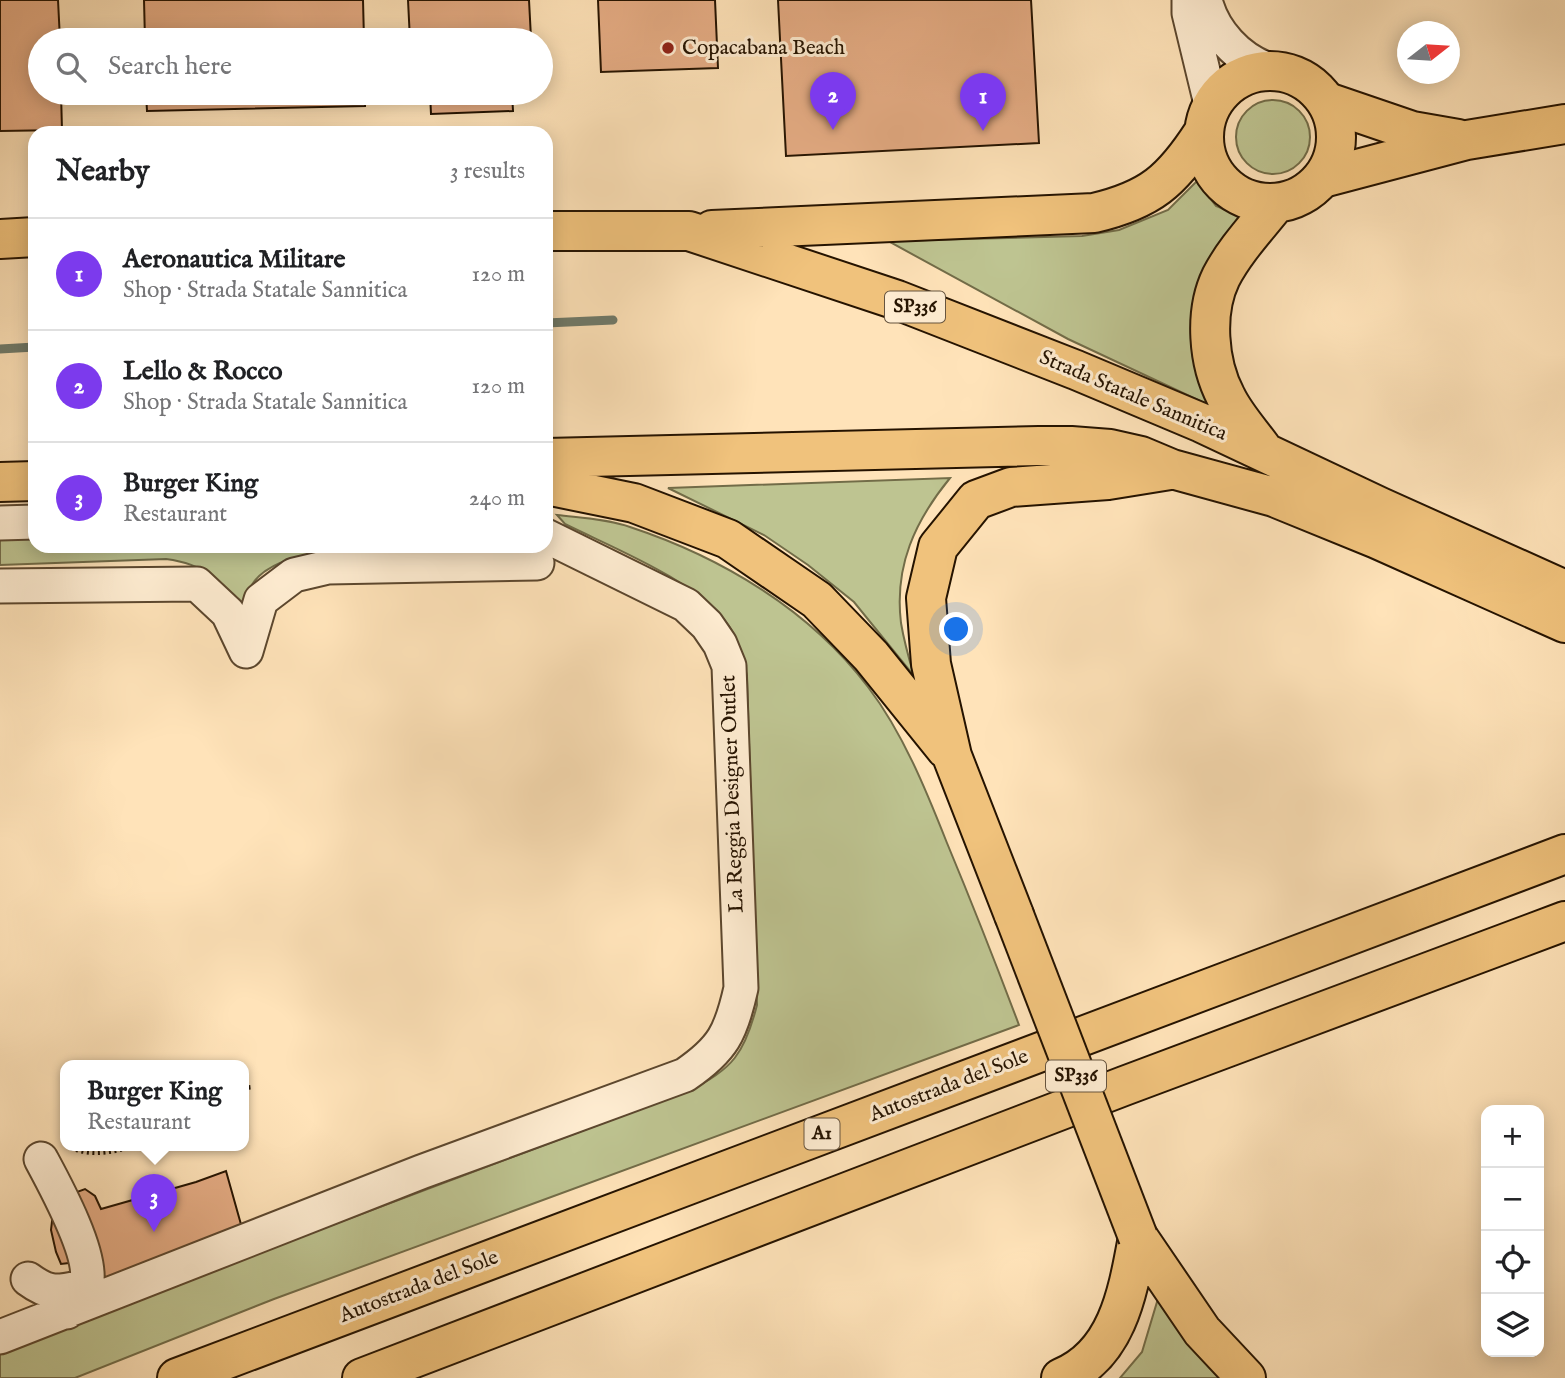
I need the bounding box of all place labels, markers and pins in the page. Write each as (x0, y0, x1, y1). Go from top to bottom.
place label: Copacabana Beach (682, 35, 845, 62)
marker: Copacabana Beach (660, 40, 676, 56)
pin: 2 (810, 72, 856, 130)
pin: 1 (960, 73, 1006, 131)
pin: 3 (131, 1174, 177, 1232)

